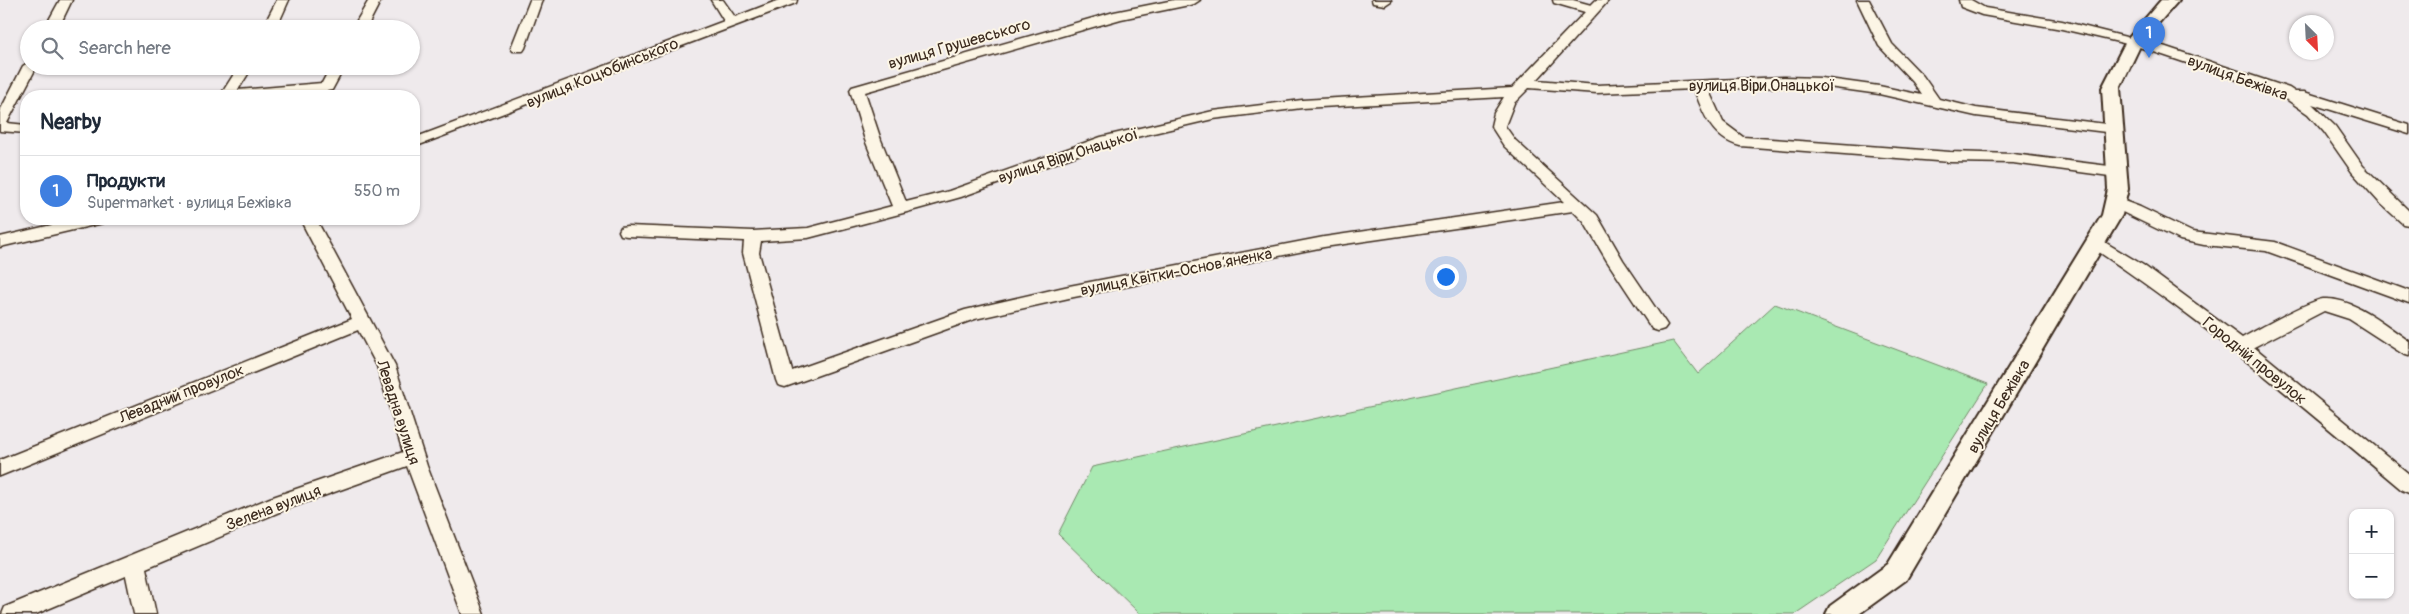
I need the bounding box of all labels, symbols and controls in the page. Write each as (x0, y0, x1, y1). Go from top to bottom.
street label: вулиця Грушевського (886, 14, 1033, 74)
north arrow (2289, 15, 2334, 60)
pin: 1 (2133, 17, 2165, 58)
search box (20, 20, 420, 75)
street label: вулиця Коцюбинського (523, 33, 682, 113)
icon: search (38, 34, 66, 62)
text: Search here (78, 36, 171, 60)
street label: вулиця Бежівка (2185, 51, 2291, 105)
street label: вулиця Віри Онацької (1689, 76, 1835, 96)
text: Nearby (40, 109, 101, 136)
street label: вулиця Віри Онацької (996, 124, 1141, 188)
text: Продукти (87, 169, 165, 193)
text: 1 (53, 181, 59, 201)
text: 550 m (354, 181, 400, 201)
text: Supermarket · вулиця Бежівка (87, 193, 291, 213)
street label: вулиця Квітки-Основʼяненка (1079, 244, 1274, 300)
your location (1433, 264, 1459, 290)
street label: Городній провулок (2198, 313, 2310, 409)
street label: Левадна вулиця (371, 356, 424, 467)
street label: вулиця Бежівка (1963, 356, 2035, 457)
street label: Левадний провулок (115, 360, 247, 428)
street label: Зелена вулиця (223, 481, 324, 535)
map controls (2349, 509, 2394, 599)
button: + (2349, 509, 2394, 554)
button: − (2349, 554, 2394, 599)

